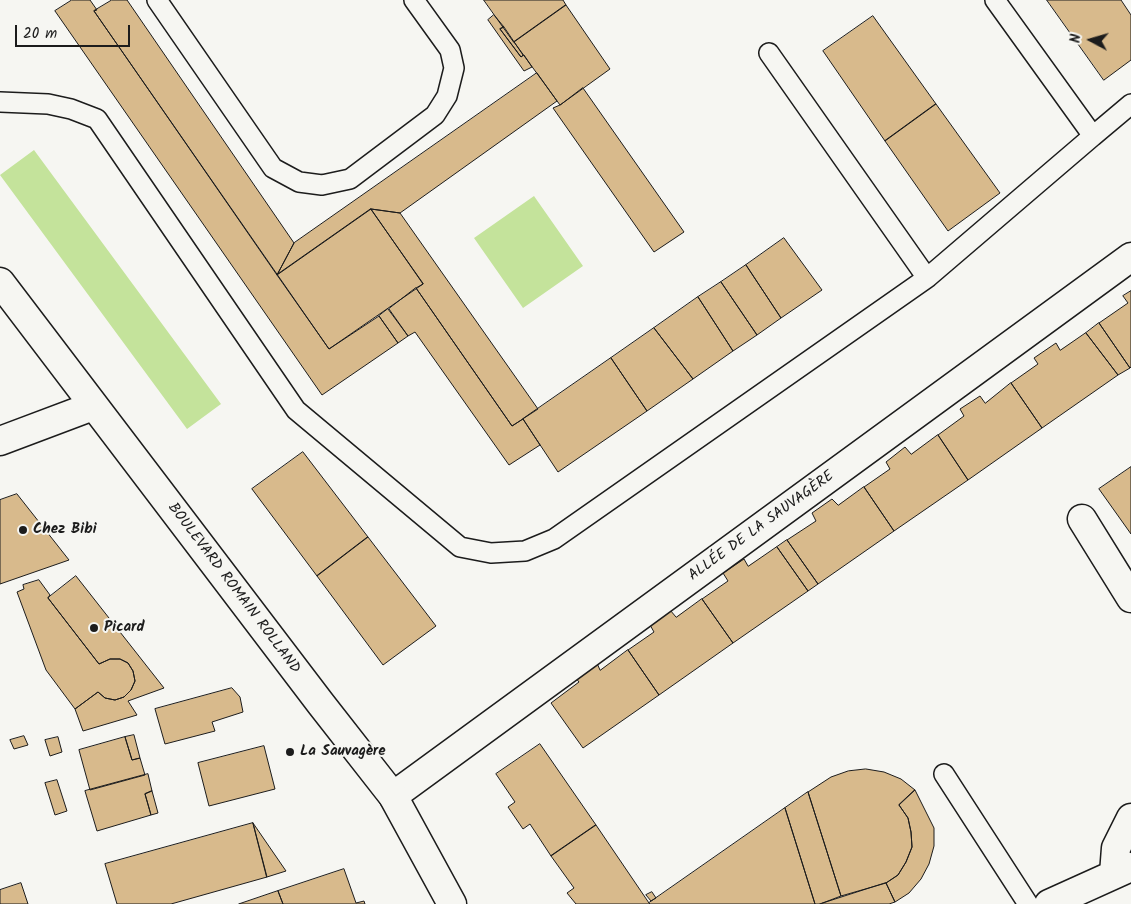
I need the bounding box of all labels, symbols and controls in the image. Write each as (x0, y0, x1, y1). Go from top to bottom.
scale bar (18, 15, 132, 47)
north arrow (1066, 15, 1116, 65)
text: 20 m (23, 22, 57, 46)
text: N (1065, 33, 1087, 44)
street label: ALLÉE DE LA SAUVAGÈRE (686, 468, 838, 586)
street label: BOULEVARD ROMAIN ROLLAND (163, 500, 303, 678)
place label: Chez Bibi (33, 521, 97, 539)
marker: Chez Bibi (17, 524, 29, 536)
place label: Picard (104, 619, 145, 637)
marker: Picard (88, 622, 100, 634)
place label: La Sauvagère (300, 743, 386, 761)
marker: La Sauvagère (284, 746, 296, 758)

